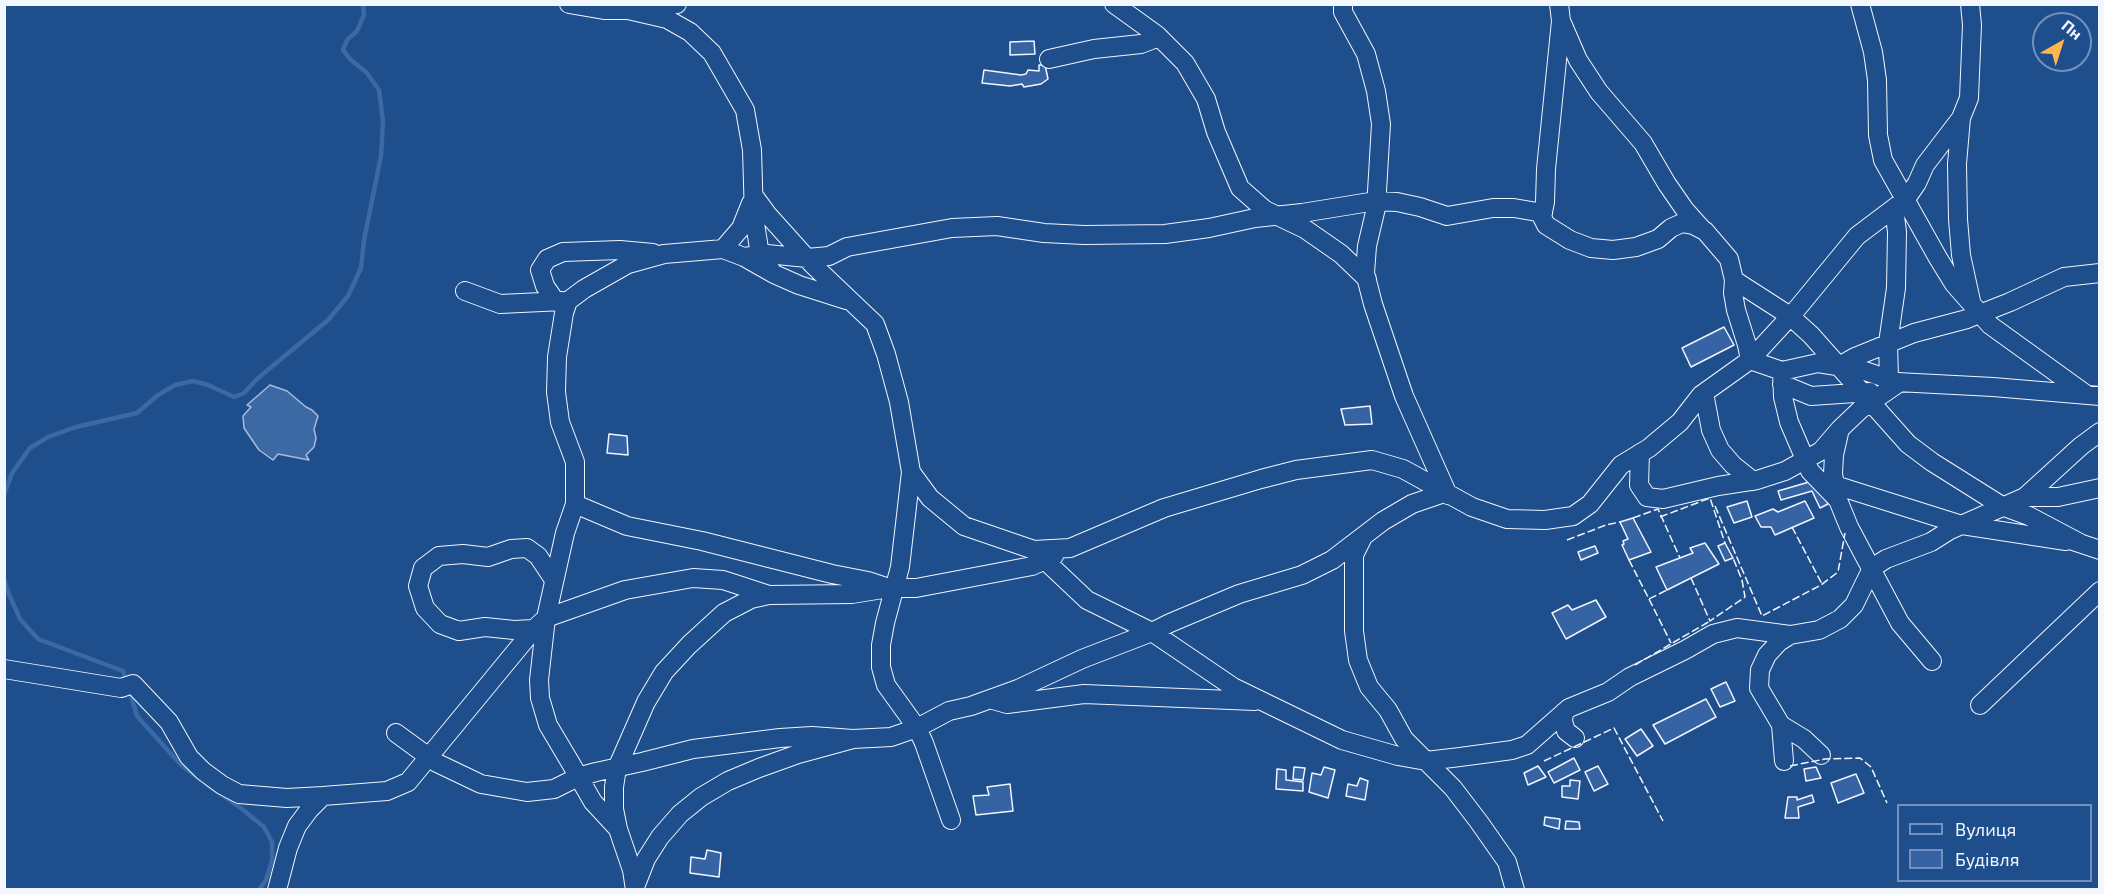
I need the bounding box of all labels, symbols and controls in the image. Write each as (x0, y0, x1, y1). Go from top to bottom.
north arrow (2032, 12, 2092, 72)
text: Пн (2058, 15, 2086, 43)
legend (1897, 804, 2092, 882)
text: Вулиця (1955, 818, 2016, 840)
text: Будівля (1955, 848, 2019, 870)

